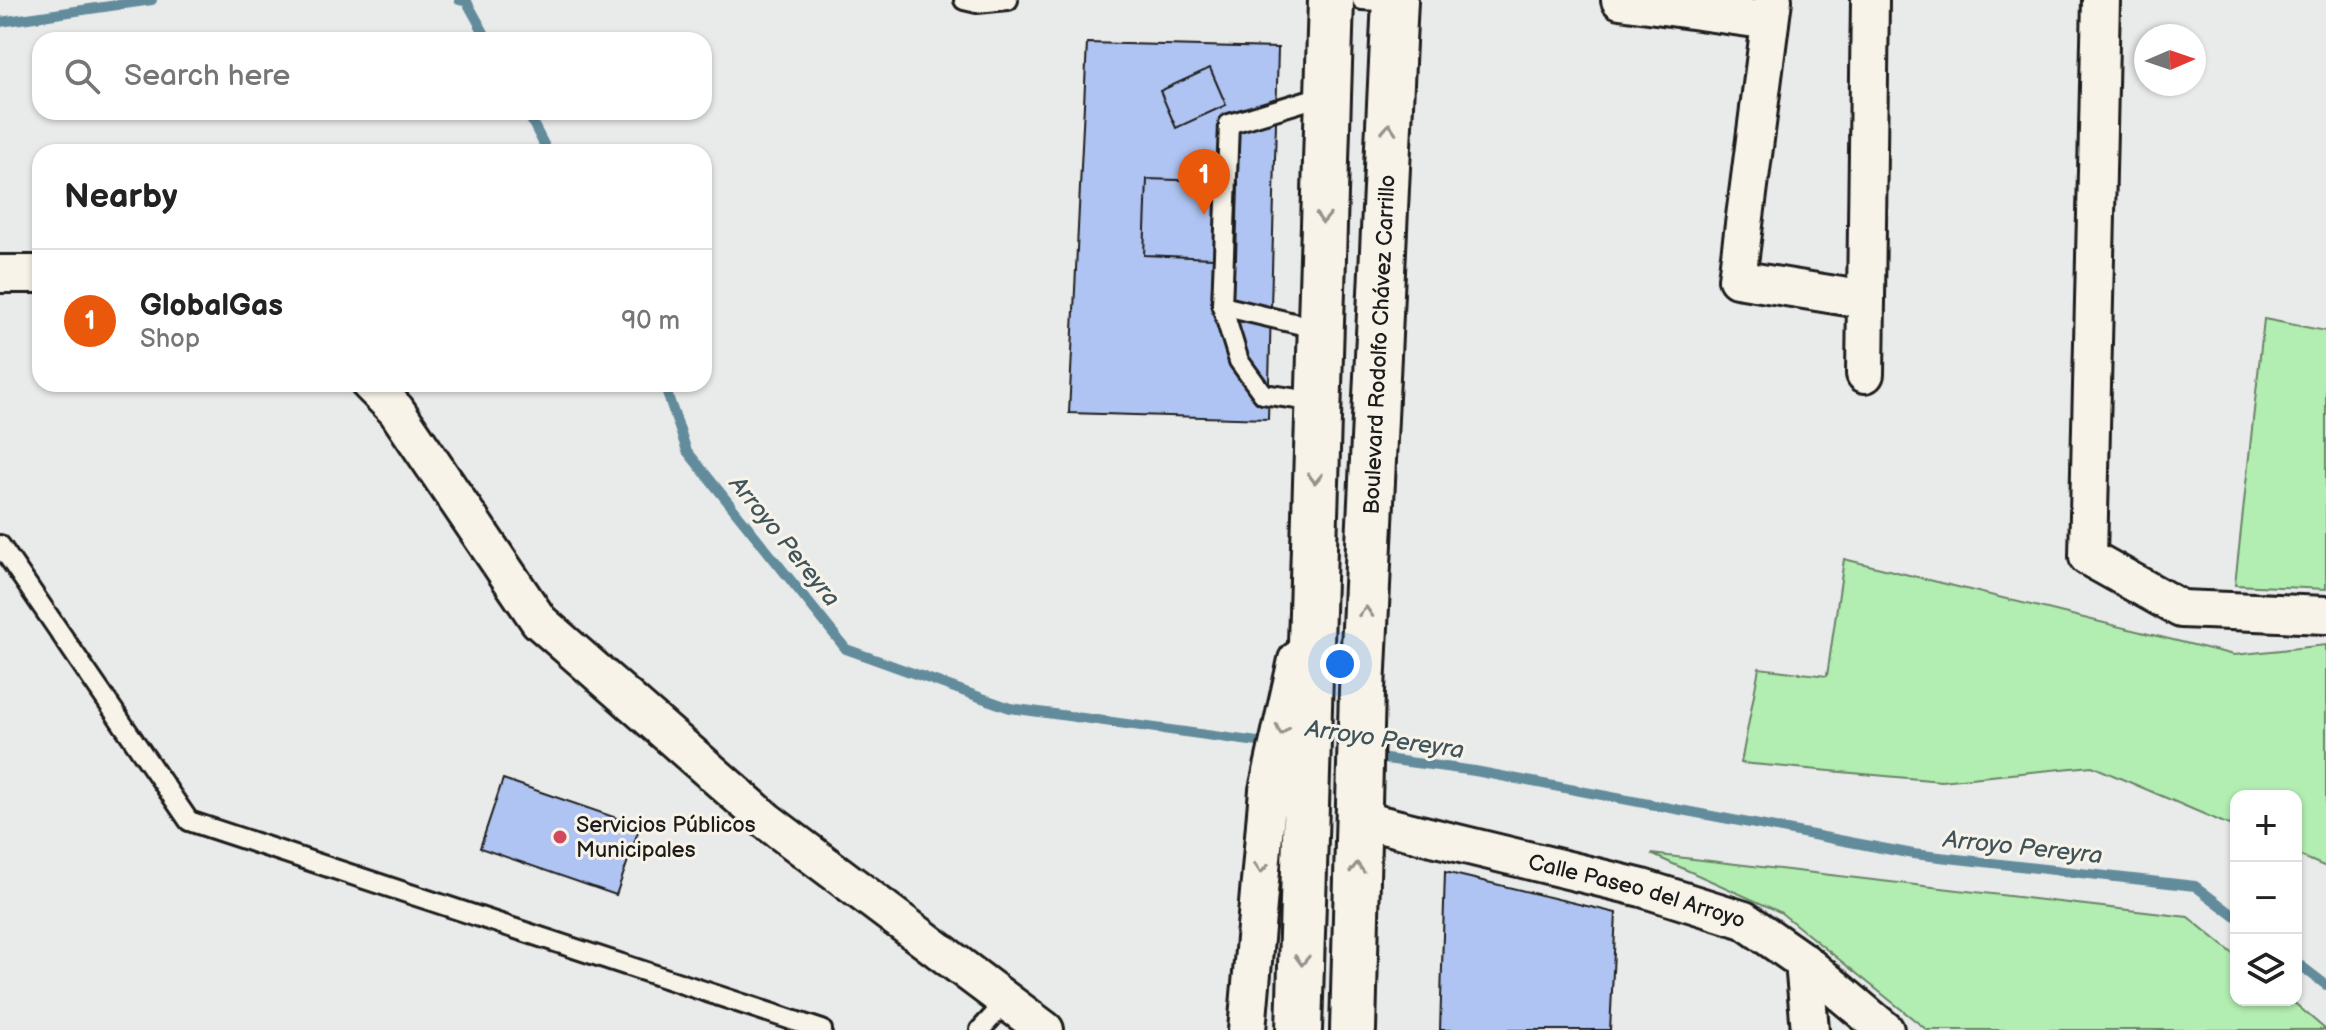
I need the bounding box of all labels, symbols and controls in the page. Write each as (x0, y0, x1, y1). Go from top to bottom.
north arrow (2134, 24, 2206, 96)
search box (32, 32, 712, 120)
icon: search (60, 54, 104, 98)
text: Search here (124, 58, 290, 94)
one-way arrow (1380, 122, 1397, 135)
pin: 1 (1178, 149, 1230, 215)
street label: Boulevard Rodolfo Chávez Carrillo (1358, 174, 1402, 515)
text: Nearby (64, 176, 178, 217)
one-way arrow (1315, 212, 1332, 225)
text: GlobalGas (140, 288, 283, 324)
text: 1 (85, 306, 95, 337)
text: 90 m (621, 306, 680, 337)
text: Shop (140, 324, 200, 355)
water label: Arroyo Pereyra (722, 469, 846, 613)
one-way arrow (1307, 472, 1324, 485)
one-way arrow (1357, 605, 1374, 618)
your location (1320, 644, 1360, 684)
water label: Arroyo Pereyra (1303, 714, 1466, 765)
one-way arrow (1274, 722, 1291, 736)
map controls (2230, 790, 2302, 1006)
button: + (2230, 790, 2302, 862)
place label: Servicios Públicos Municipales (576, 812, 756, 864)
water label: Arroyo Pereyra (1941, 825, 2104, 870)
marker: Servicios Públicos Municipales (551, 828, 569, 846)
street label: Calle Paseo del Arroyo (1525, 849, 1748, 935)
one-way arrow (1348, 861, 1366, 874)
one-way arrow (1253, 862, 1270, 875)
button: − (2230, 862, 2302, 934)
button: layers (2230, 934, 2302, 1006)
one-way arrow (1294, 954, 1311, 967)

